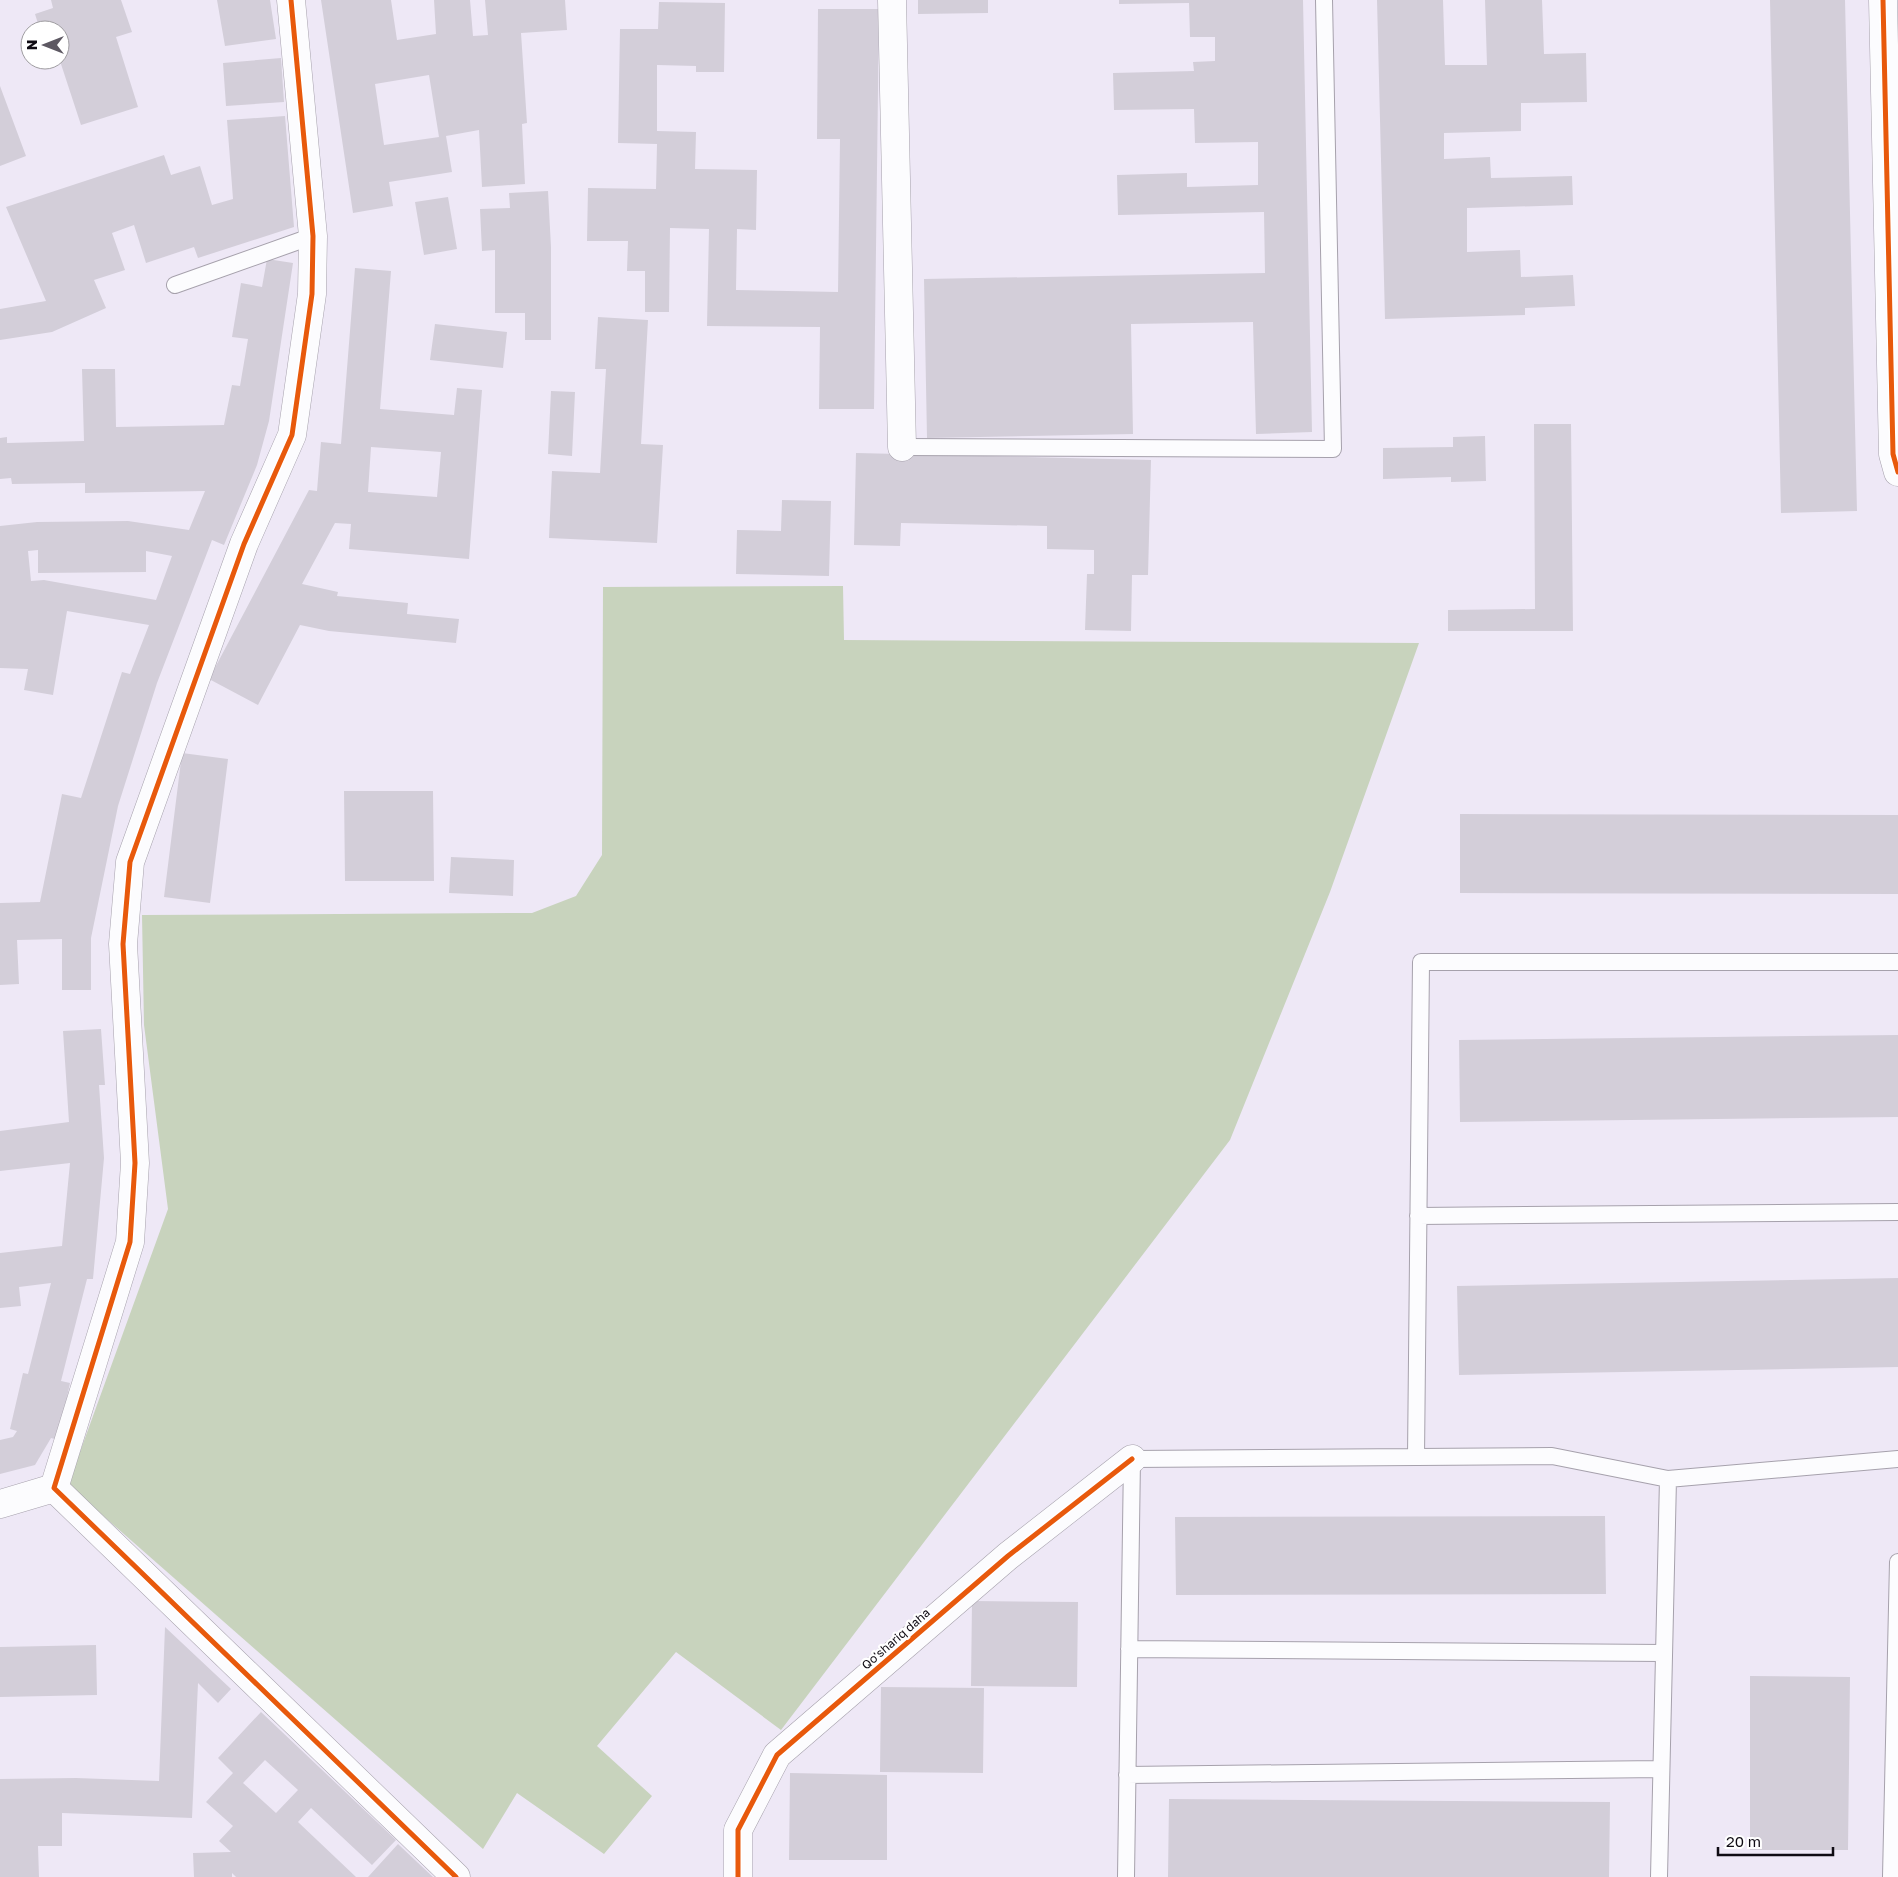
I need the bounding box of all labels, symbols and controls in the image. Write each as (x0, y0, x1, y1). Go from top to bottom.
north arrow (20, 20, 70, 70)
text: N (23, 40, 40, 50)
street label: Qo'shariq daha (858, 1605, 933, 1672)
scale bar (1718, 1824, 1833, 1856)
text: 20 m (1726, 1832, 1761, 1850)

